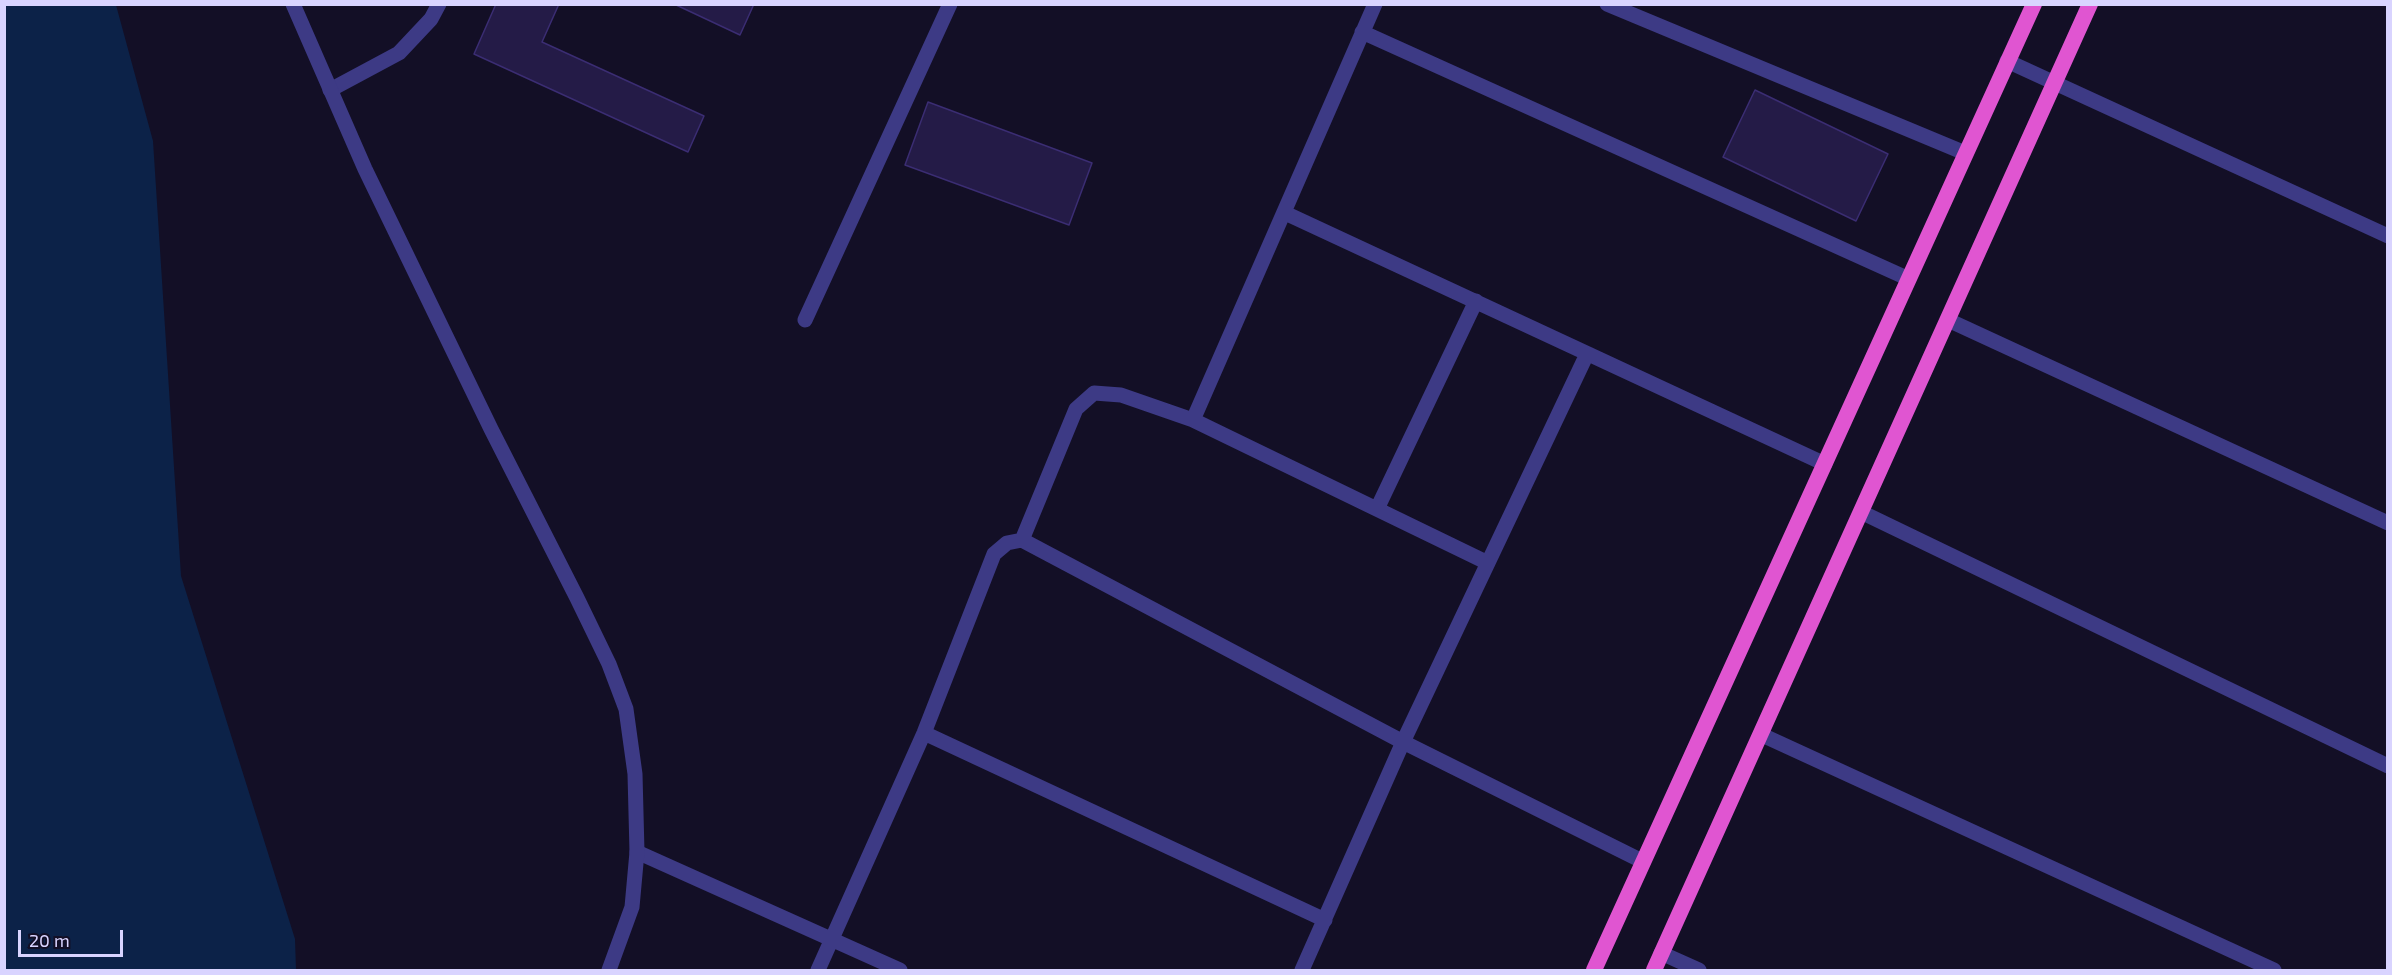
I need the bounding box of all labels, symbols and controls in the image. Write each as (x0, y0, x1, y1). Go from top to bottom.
scale bar (21, 918, 126, 956)
text: 20 m (29, 929, 70, 951)

